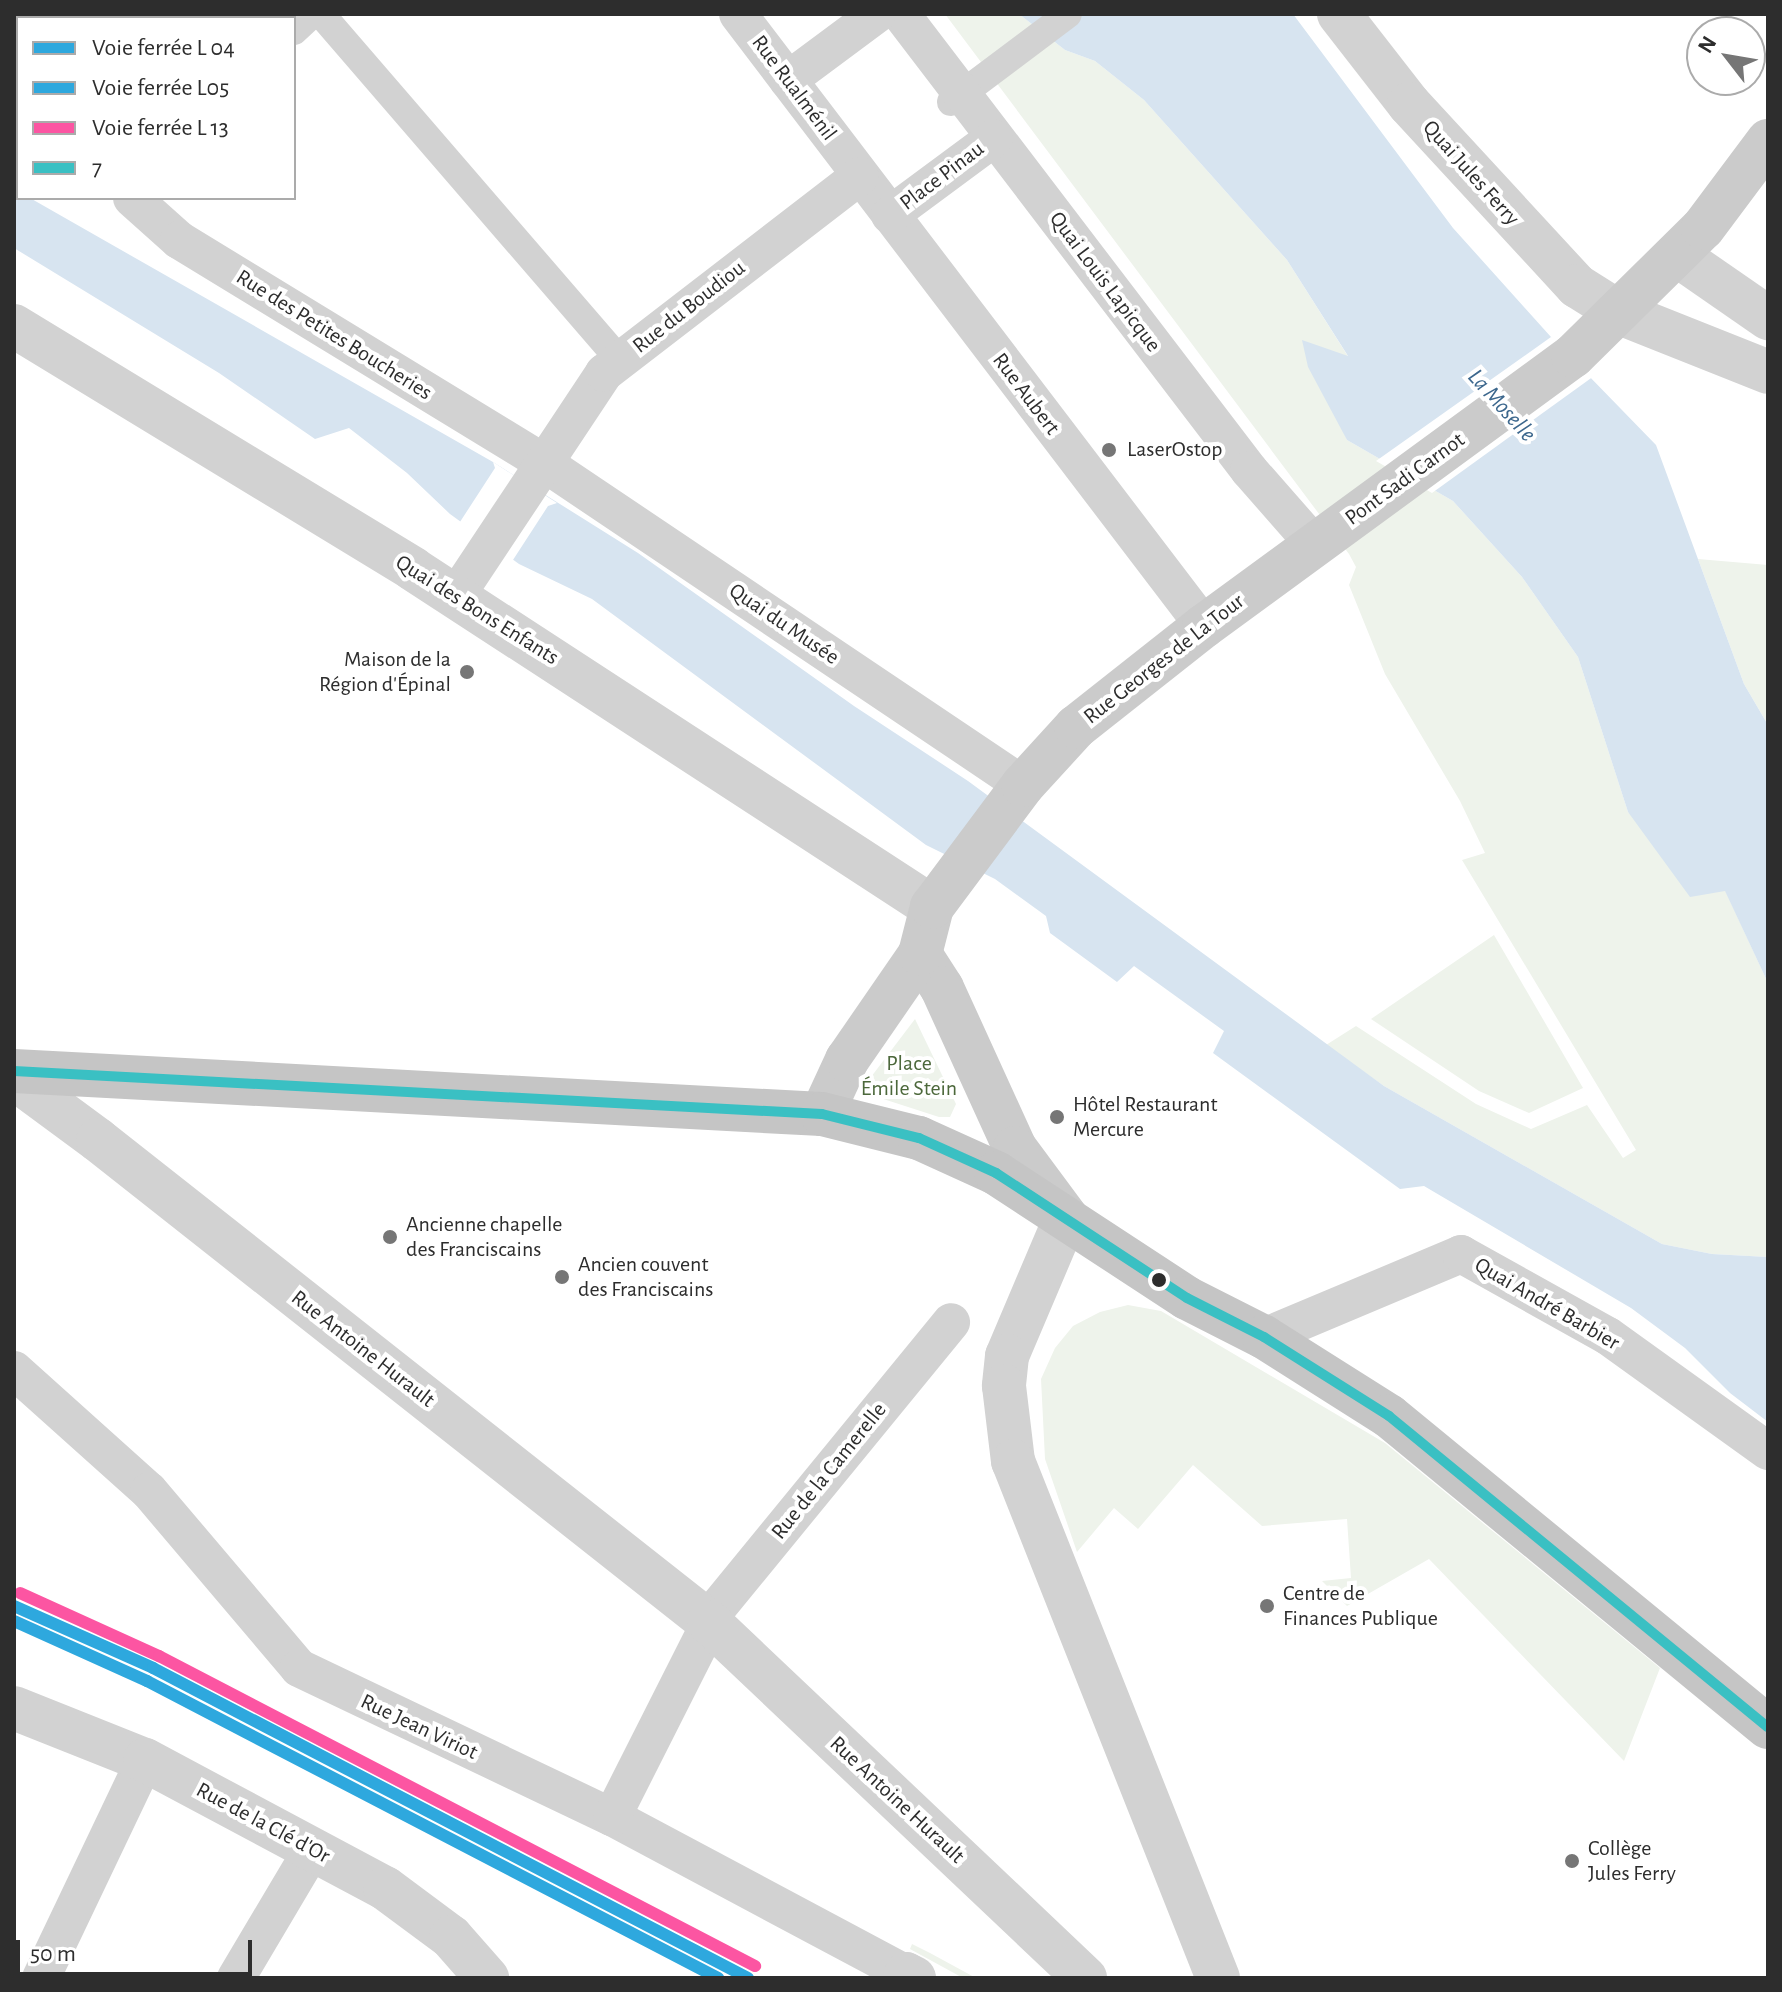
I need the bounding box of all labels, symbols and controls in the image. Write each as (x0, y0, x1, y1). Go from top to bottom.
legend (16, 16, 296, 200)
north arrow (1686, 16, 1766, 96)
street label: Rue Rualménil (746, 30, 842, 146)
text: N (1694, 32, 1721, 57)
text: Voie ferrée L 04 (92, 36, 235, 60)
text: Voie ferrée L05 (92, 76, 229, 100)
street label: Quai Jules Ferry (1417, 115, 1525, 231)
text: Voie ferrée L 13 (92, 116, 229, 140)
street label: Place Pinau (895, 136, 989, 216)
text: 7 (92, 156, 102, 180)
street label: Quai Louis Lapicque (1044, 206, 1166, 358)
street label: Rue du Boudiou (628, 255, 750, 359)
street label: Rue des Petites Boucheries (231, 264, 437, 406)
street label: Rue Aubert (987, 348, 1065, 440)
water label: La Moselle (1461, 364, 1541, 448)
street label: Pont Sadi Carnot (1340, 427, 1470, 531)
place label: LaserOstop (1127, 437, 1223, 463)
marker: LaserOstop (1098, 439, 1120, 461)
street label: Quai des Bons Enfants (391, 549, 563, 671)
street label: Quai du Musée (724, 577, 844, 671)
street label: Rue Georges de La Tour (1079, 588, 1249, 730)
place label: Maison de la Région d'Épinal (319, 646, 451, 698)
marker: Maison de la Région d'Épinal (458, 663, 476, 681)
park label: Place Émile Stein (861, 1050, 957, 1102)
place label: Hôtel Restaurant Mercure (1073, 1091, 1217, 1142)
marker: Hôtel Restaurant Mercure (1048, 1108, 1066, 1126)
place label: Ancienne chapelle des Franciscains (406, 1211, 562, 1262)
marker: Ancienne chapelle des Franciscains (381, 1228, 399, 1246)
place label: Ancien couvent des Franciscains (578, 1251, 713, 1302)
street label: Quai André Barbier (1470, 1252, 1624, 1356)
marker: Ancien couvent des Franciscains (553, 1268, 571, 1286)
unlabelled marker (1151, 1272, 1167, 1288)
street label: Rue Antoine Hurault (286, 1285, 440, 1413)
street label: Rue de la Camerelle (766, 1397, 892, 1545)
place label: Centre de Finances Publique (1283, 1580, 1438, 1632)
marker: Centre de Finances Publique (1258, 1597, 1276, 1615)
street label: Rue Jean Viriot (356, 1688, 482, 1766)
street label: Rue Antoine Hurault (824, 1731, 970, 1869)
street label: Rue de la Clé d'Or (192, 1777, 334, 1869)
place label: Collège Jules Ferry (1588, 1835, 1676, 1886)
marker: Collège Jules Ferry (1563, 1852, 1581, 1870)
scale bar (20, 1924, 256, 1974)
text: 50 m (30, 1942, 76, 1966)

